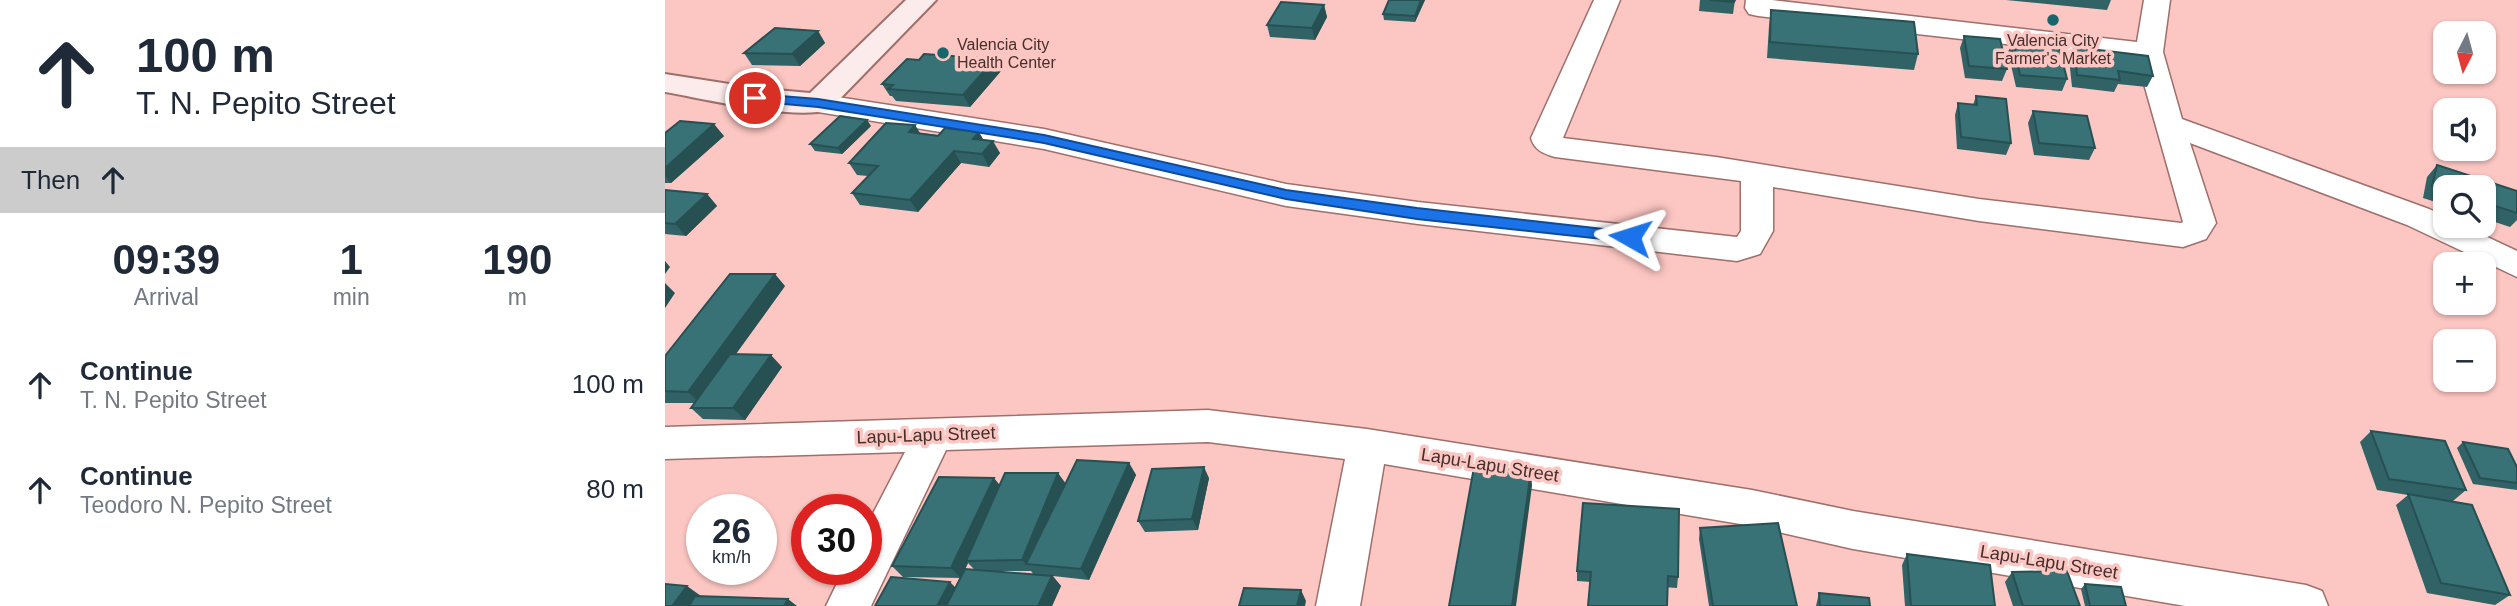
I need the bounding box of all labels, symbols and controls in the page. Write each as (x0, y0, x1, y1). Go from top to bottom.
marker: Valencia City Farmer's Market (2045, 12, 2061, 28)
north arrow (2433, 21, 2495, 84)
map controls (2433, 21, 2496, 392)
icon: ahead (21, 28, 112, 119)
text: 100 m (136, 28, 275, 82)
place label: Valencia City Farmer's Market (1995, 32, 2112, 67)
place label: Valencia City Health Center (957, 36, 1056, 71)
marker: Valencia City Health Center (935, 45, 951, 61)
pin (725, 68, 785, 128)
icon: arrive (736, 79, 774, 117)
text: T. N. Pepito Street (136, 85, 396, 121)
button: sound (2433, 98, 2496, 161)
icon: ahead (94, 161, 132, 199)
text: Then (21, 165, 80, 195)
button: search (2433, 175, 2496, 238)
position arrow (1593, 200, 1667, 274)
text: 09:39 (113, 236, 220, 283)
text: 1 (339, 236, 363, 283)
text: 190 (482, 236, 552, 283)
button: + (2433, 252, 2496, 315)
text: Arrival (134, 284, 199, 310)
text: min (333, 284, 370, 310)
text: m (508, 284, 527, 310)
button: − (2433, 329, 2496, 392)
text: Continue (80, 356, 193, 386)
icon: ahead (21, 366, 59, 404)
text: 100 m (572, 369, 644, 399)
text: T. N. Pepito Street (80, 387, 267, 413)
street label: Lapu-Lapu Street (856, 423, 996, 447)
street label: Lapu-Lapu Street (1420, 444, 1560, 486)
text: Continue (80, 461, 193, 491)
icon: ahead (21, 471, 59, 509)
text: 80 m (586, 474, 644, 504)
text: Teodoro N. Pepito Street (80, 492, 332, 518)
speed limit sign: 30 (791, 494, 882, 585)
text: 26 (712, 511, 751, 550)
street label: Lapu-Lapu Street (1979, 541, 2119, 583)
text: km/h (712, 547, 751, 567)

